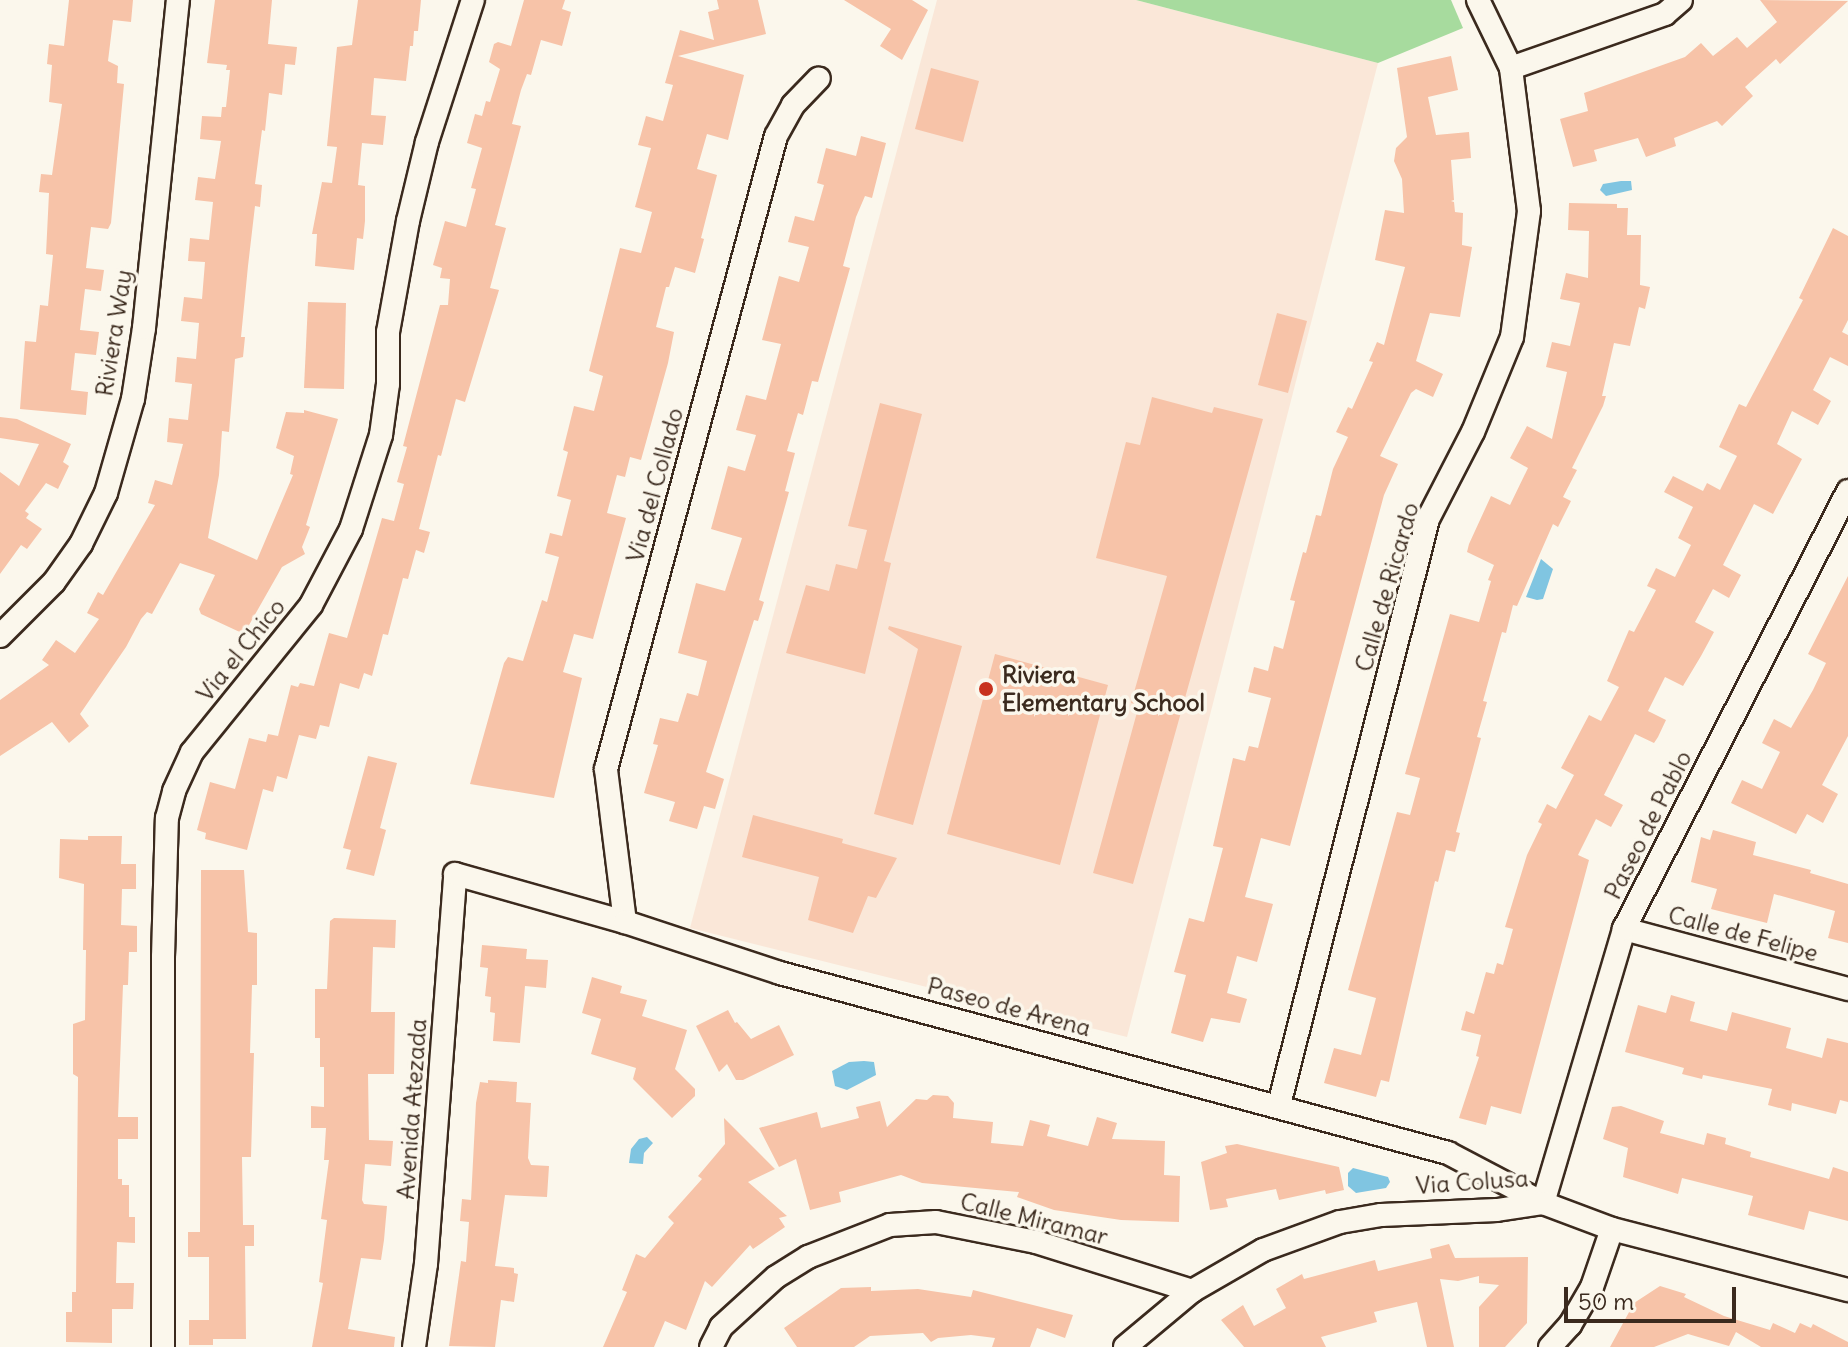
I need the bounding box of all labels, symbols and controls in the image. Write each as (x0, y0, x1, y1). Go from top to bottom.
street label: Riviera Way (90, 268, 138, 398)
street label: Via del Collado (621, 405, 689, 565)
street label: Calle de Ricardo (1349, 499, 1425, 675)
street label: Via el Chico (191, 593, 291, 707)
place label: Riviera Elementary School (1002, 661, 1205, 717)
marker: Riviera Elementary School (977, 680, 995, 698)
street label: Paseo de Pablo (1598, 746, 1698, 904)
street label: Calle de Felipe (1665, 900, 1821, 968)
street label: Paseo de Arena (924, 971, 1094, 1043)
street label: Avenida Atezada (391, 1018, 433, 1200)
street label: Via Colusa (1415, 1164, 1529, 1200)
street label: Calle Miramar (957, 1187, 1111, 1251)
scale bar (1568, 1271, 1740, 1321)
text: 50 m (1578, 1286, 1634, 1316)

